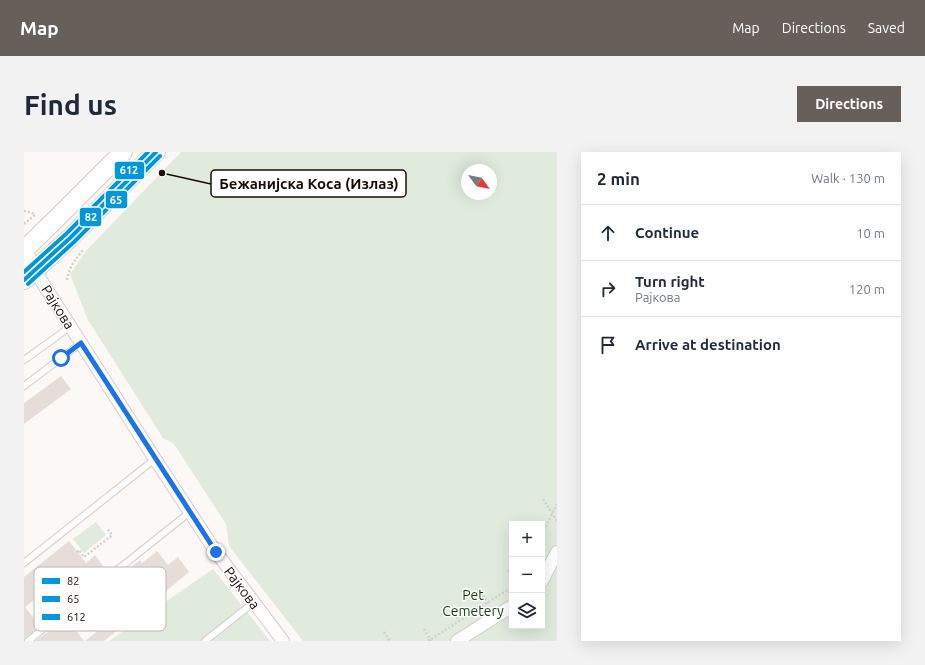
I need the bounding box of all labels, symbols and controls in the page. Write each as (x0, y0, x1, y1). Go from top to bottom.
text: Map (20, 17, 59, 39)
text: Map (732, 20, 760, 36)
text: Directions (782, 20, 846, 36)
text: Saved (868, 20, 905, 36)
button: Directions (797, 86, 901, 122)
text: Find us (24, 89, 117, 120)
line badge: 612 (114, 161, 145, 180)
text: 612 (120, 164, 138, 176)
north arrow (461, 164, 497, 200)
text: 2 min (597, 169, 640, 188)
callout: Бежанијска Коса (Излаз) (211, 170, 406, 197)
text: Walk · 130 m (811, 171, 885, 185)
text: Бежанијска Коса (Излаз) (219, 175, 399, 192)
line badge: 65 (105, 190, 128, 209)
text: 65 (110, 194, 122, 206)
line badge: 82 (79, 207, 102, 227)
text: 82 (85, 211, 97, 223)
icon: ahead (597, 222, 619, 244)
text: Continue (635, 224, 699, 241)
text: 10 m (856, 226, 885, 240)
text: Turn right (635, 273, 705, 290)
icon: right (597, 278, 619, 300)
street label: Рајкова (38, 282, 78, 332)
text: 120 m (849, 282, 885, 296)
text: Рајкова (635, 290, 680, 304)
icon: arrive (597, 334, 619, 356)
text: Arrive at destination (635, 336, 781, 353)
route start (52, 349, 70, 367)
map controls (509, 521, 545, 629)
button: + (509, 521, 545, 557)
route end (207, 543, 225, 561)
button: − (509, 557, 545, 593)
street label: Рајкова (221, 564, 263, 612)
legend (34, 567, 166, 631)
text: 82 (67, 575, 79, 587)
park label: Pet Cemetery (442, 587, 504, 619)
text: 65 (67, 593, 79, 605)
button: layers (509, 593, 545, 629)
text: 612 (67, 611, 86, 623)

